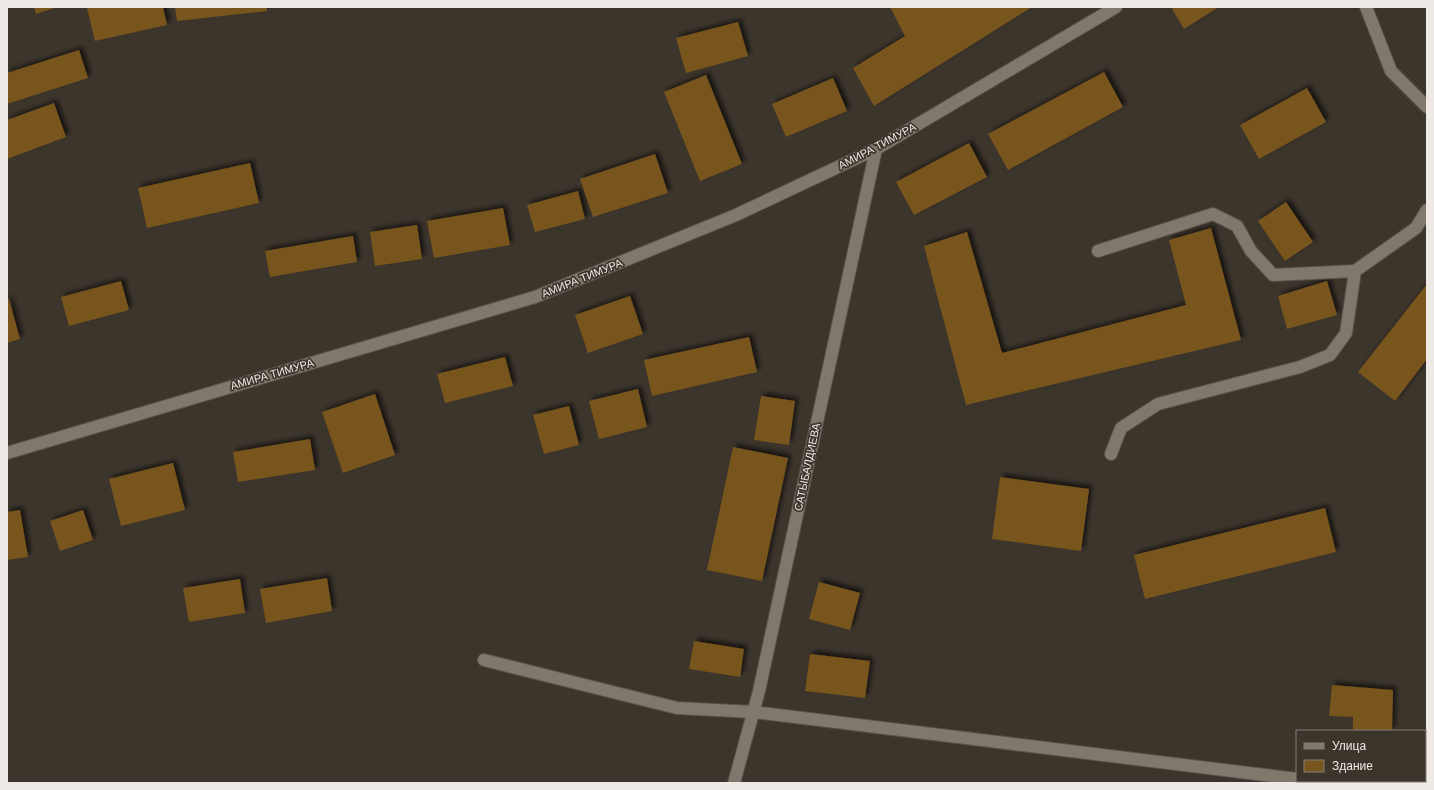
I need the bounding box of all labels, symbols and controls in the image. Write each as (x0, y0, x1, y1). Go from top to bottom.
street label: АМИРА ТИМУРА (836, 120, 918, 172)
street label: АМИРА ТИМУРА (540, 256, 625, 300)
street label: АМИРА ТИМУРА (229, 356, 316, 392)
street label: САТЫБАЛДИЕВА (792, 421, 822, 512)
legend (1296, 730, 1426, 782)
text: Улица (1332, 739, 1366, 753)
text: Здание (1332, 759, 1373, 773)

